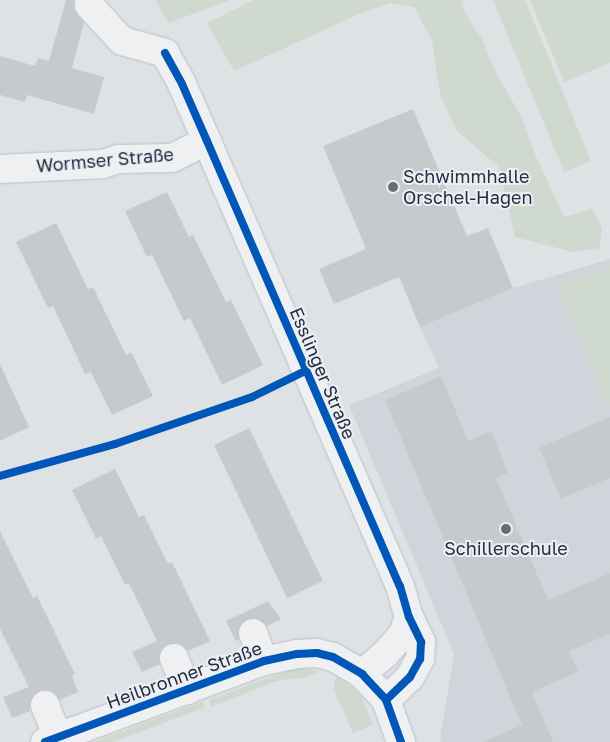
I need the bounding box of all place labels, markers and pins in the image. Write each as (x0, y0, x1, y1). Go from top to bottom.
place label: Schwimmhalle Orschel-Hagen (403, 166, 533, 208)
marker: Schwimmhalle Orschel-Hagen (387, 181, 399, 193)
marker: Schillerschule (500, 523, 512, 535)
place label: Schillerschule (444, 537, 568, 559)

